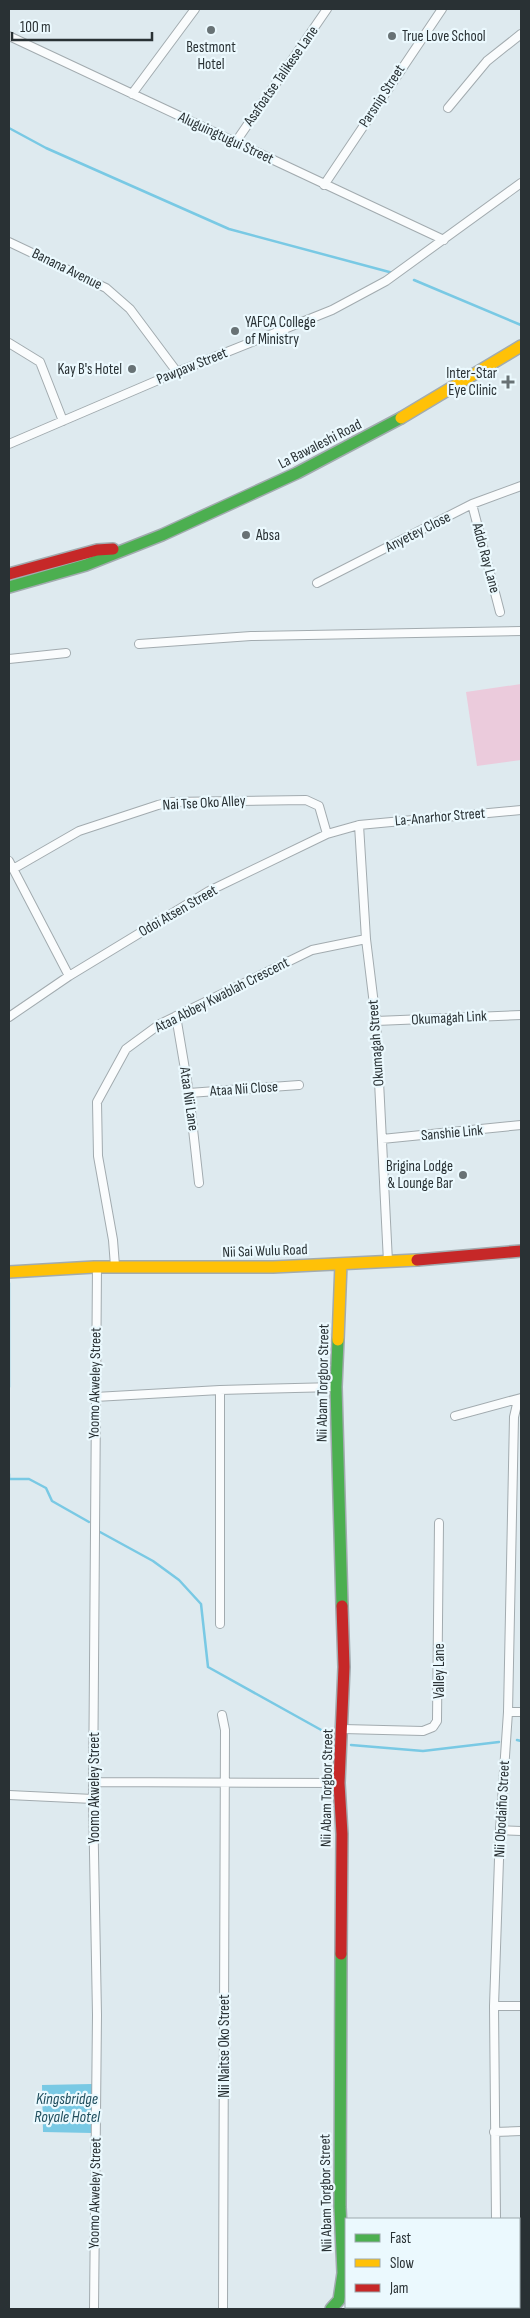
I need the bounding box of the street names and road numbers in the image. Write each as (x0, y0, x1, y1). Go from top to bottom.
street label: Asafoatse Talikese Lane (239, 22, 323, 130)
street label: Parsnip Street (355, 61, 409, 131)
street label: Aluguingtugui Street (174, 107, 277, 169)
street label: Banana Avenue (29, 244, 105, 294)
street label: Pawpaw Street (154, 343, 231, 389)
street label: La Bawaleshi Road (275, 415, 365, 473)
street label: Anyetey Close (381, 507, 454, 557)
street label: Addo Ray Lane (467, 520, 504, 595)
street label: Nai Tse Oko Alley (162, 791, 246, 815)
street label: La-Anarhor Street (394, 804, 486, 830)
street label: Odoi Atsen Street (135, 881, 221, 941)
street label: Ataa Abbey Kwablah Crescent (151, 953, 293, 1038)
street label: Okumagah Street (363, 999, 389, 1087)
street label: Okumagah Link (411, 1007, 488, 1029)
street label: Ataa Nii Lane (175, 1065, 203, 1132)
street label: Ataa Nii Close (208, 1077, 279, 1101)
street label: Sanshie Link (420, 1121, 484, 1145)
street label: Nii Sai Wulu Road (222, 1240, 308, 1262)
street label: Nii Abam Torgbor Street (312, 1323, 334, 1442)
street label: Yoomo Akweley Street (85, 1327, 105, 1439)
street label: Valley Lane (430, 1643, 449, 1699)
street label: Nii Abam Torgbor Street (316, 1728, 338, 1847)
street label: Yoomo Akweley Street (85, 1732, 104, 1844)
street label: Nii Obodaifio Street (490, 1760, 514, 1858)
street label: Nii Naitse Oko Street (215, 1994, 234, 2098)
street label: Nii Abam Torgbor Street (315, 2133, 337, 2252)
street label: Yoomo Akweley Street (85, 2137, 105, 2249)

